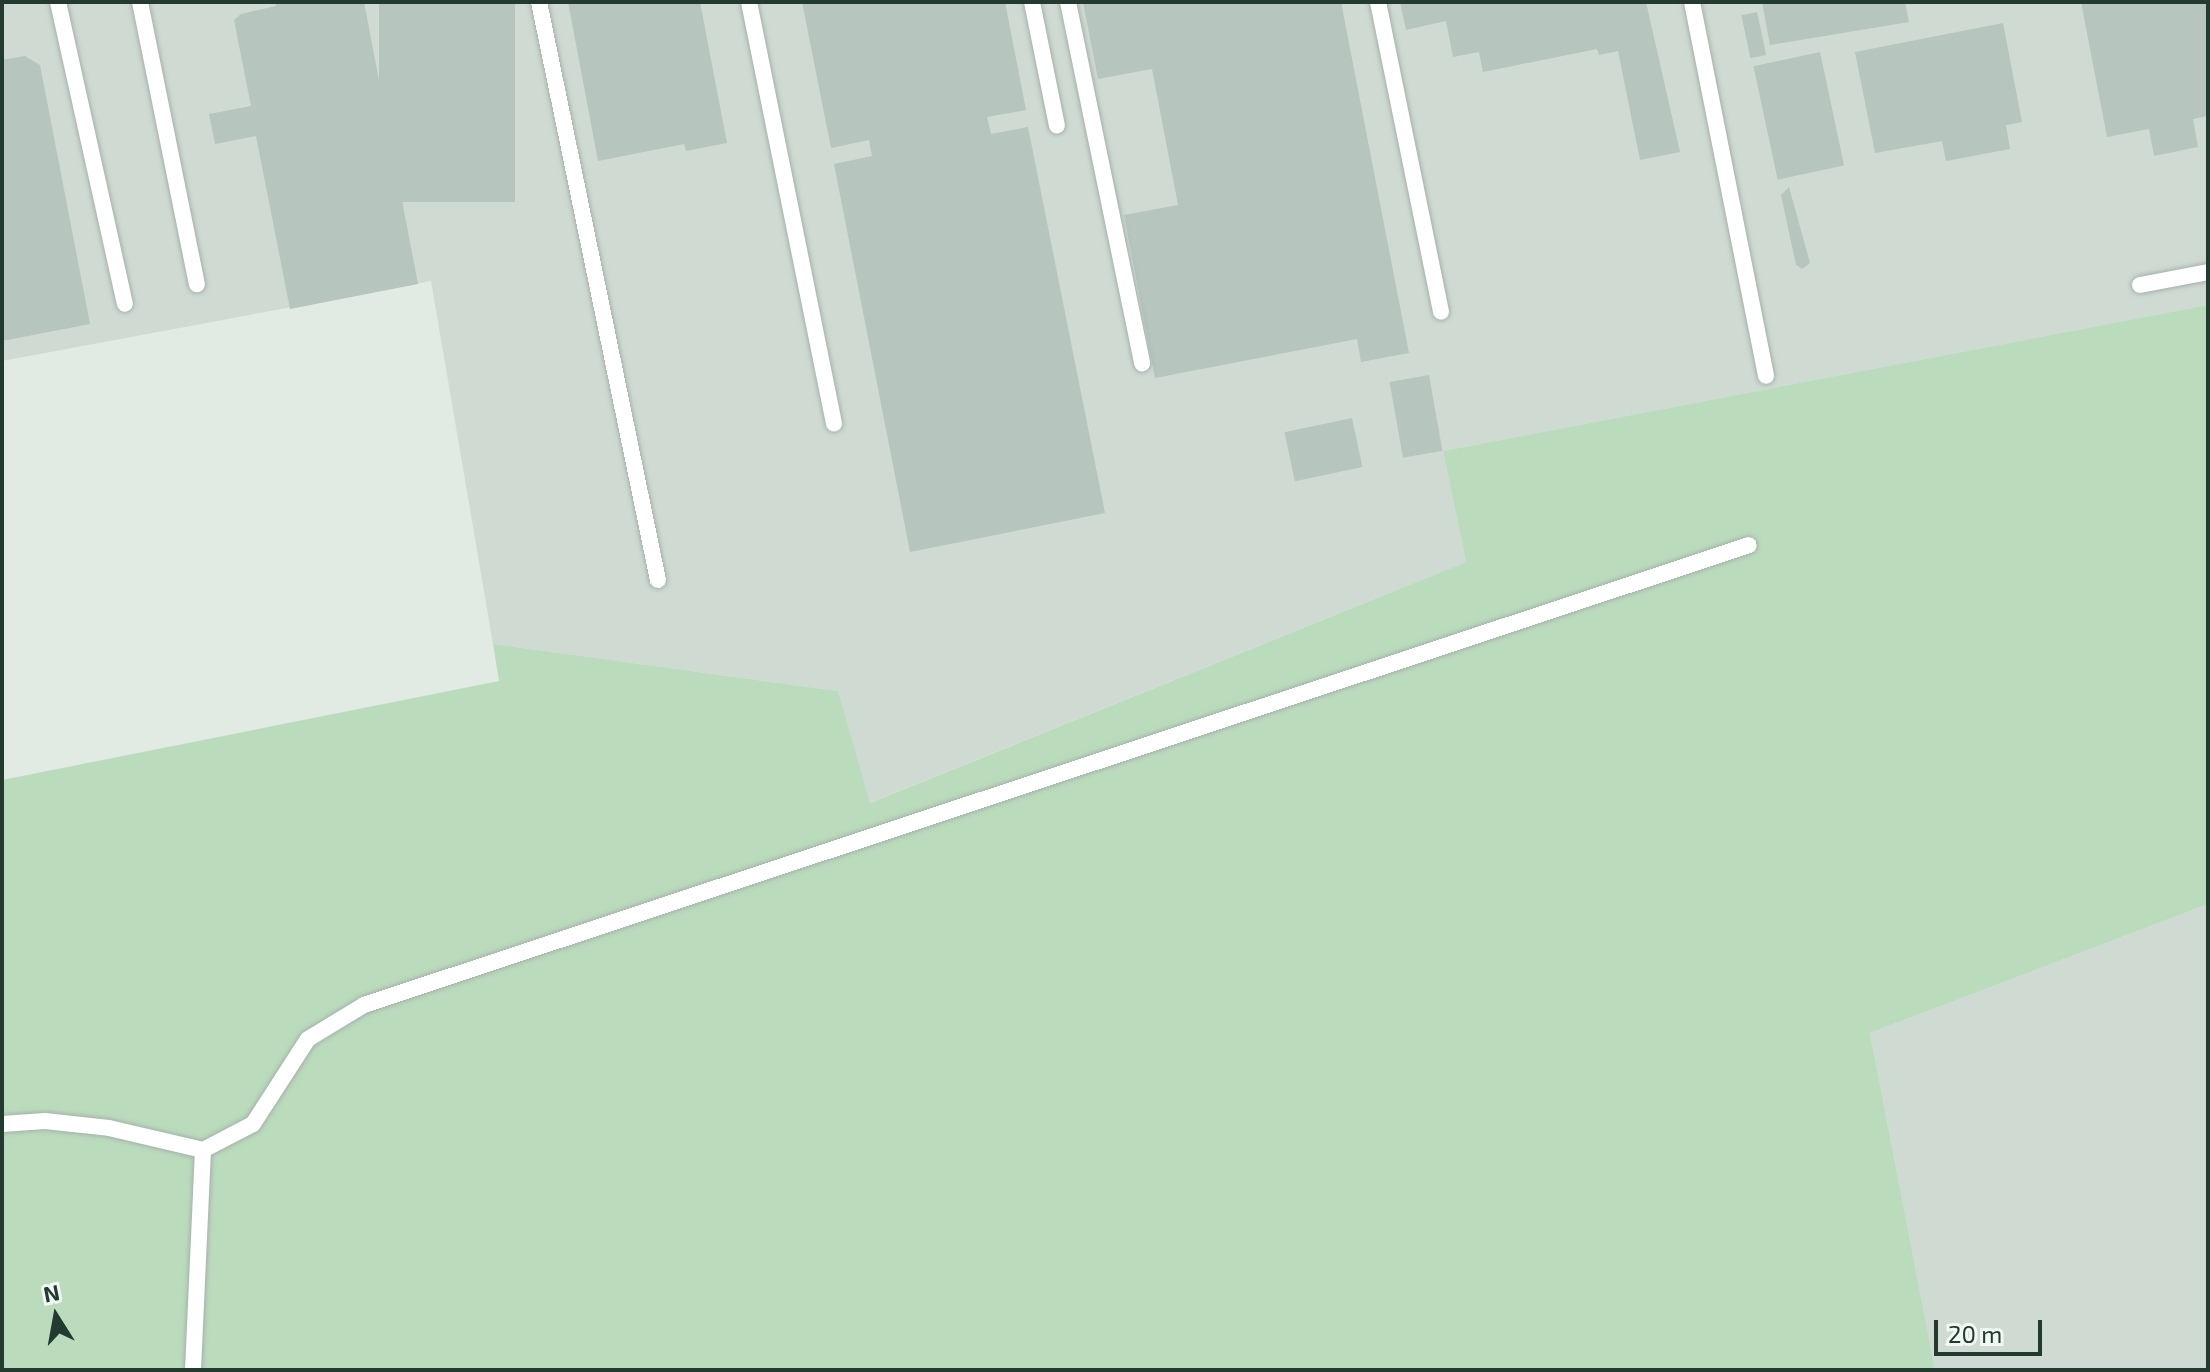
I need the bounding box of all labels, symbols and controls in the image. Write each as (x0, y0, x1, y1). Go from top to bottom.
north arrow (16, 1276, 96, 1356)
text: N (41, 1278, 62, 1307)
scale bar (1938, 1304, 2046, 1354)
text: 20 m (1948, 1319, 2002, 1348)

